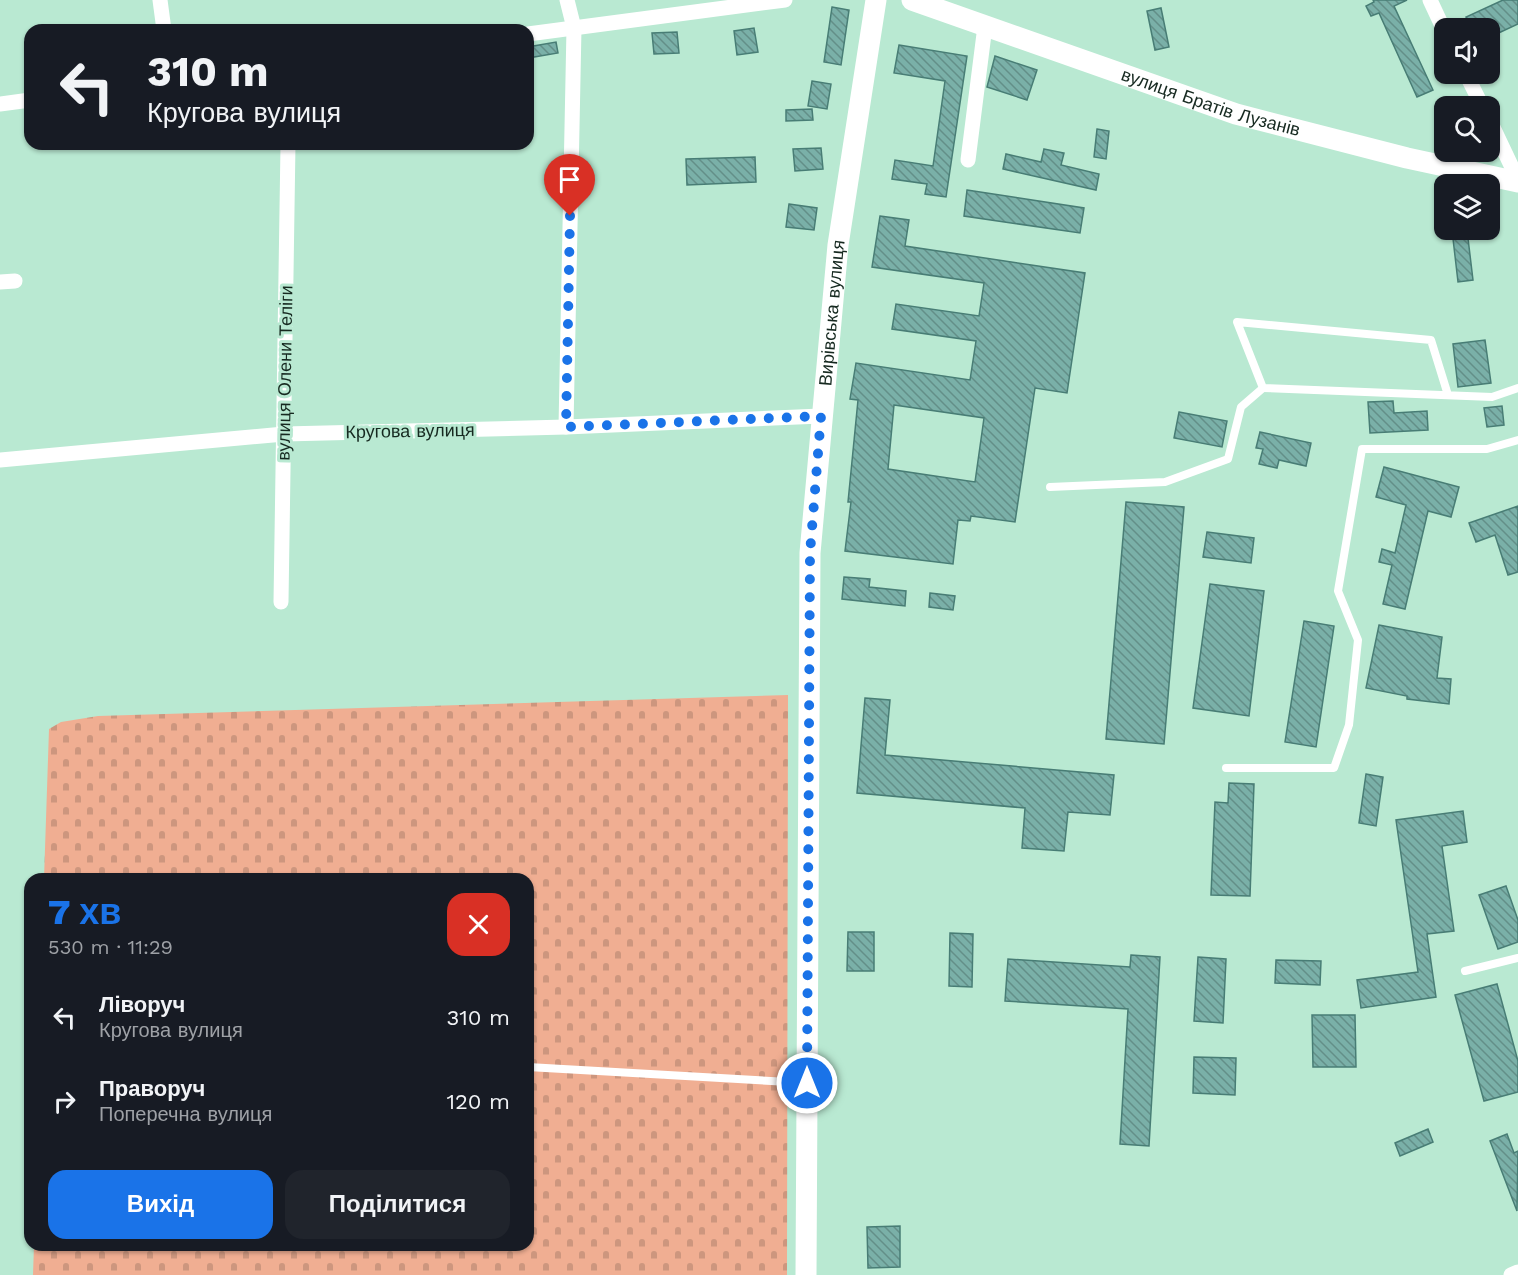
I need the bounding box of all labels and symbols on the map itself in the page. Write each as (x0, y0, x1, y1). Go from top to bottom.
street label: вулиця Братів Лузанів (1119, 64, 1303, 140)
pin (544, 154, 595, 216)
street label: Вирівська вулиця (814, 238, 849, 387)
street label: вулиця Олени Теліги (272, 285, 297, 461)
street label: Кругова вулиця (345, 419, 475, 442)
position arrow (775, 1051, 839, 1115)

